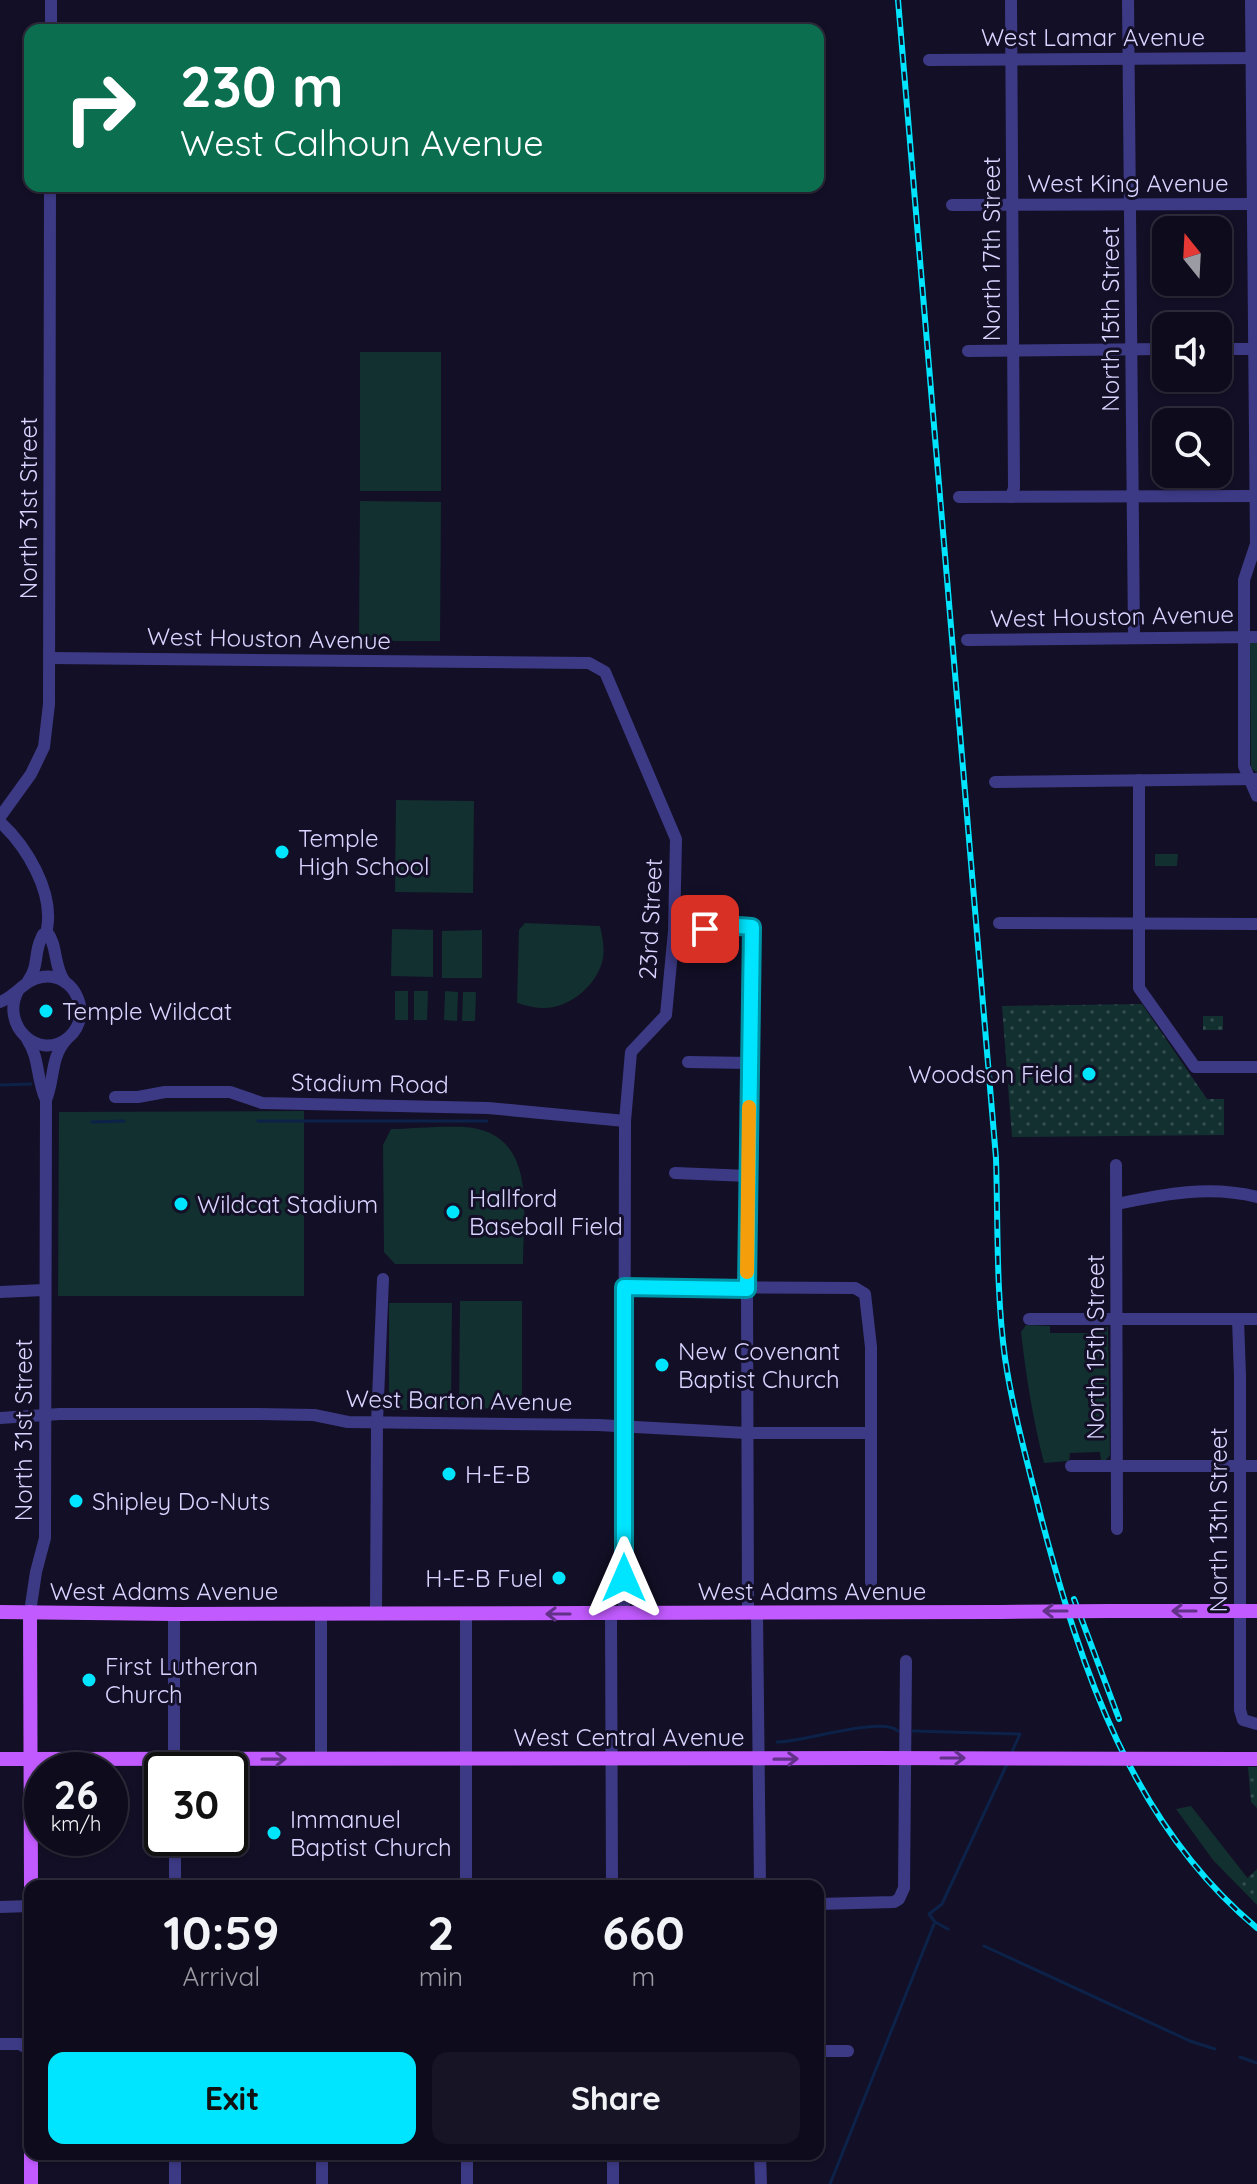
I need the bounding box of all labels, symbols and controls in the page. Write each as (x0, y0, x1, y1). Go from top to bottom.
street label: West Lamar Avenue (981, 22, 1205, 52)
text: 230 m (180, 51, 344, 121)
icon: right (48, 56, 152, 160)
text: West Calhoun Avenue (180, 120, 544, 165)
street label: North 17th Street (976, 157, 1006, 341)
street label: West King Avenue (1027, 168, 1229, 198)
north arrow (1152, 216, 1232, 296)
map controls (1152, 216, 1232, 488)
street label: North 15th Street (1095, 226, 1125, 412)
button: sound (1152, 312, 1232, 392)
button: search (1152, 408, 1232, 488)
street label: North 31st Street (13, 417, 43, 599)
street label: West Houston Avenue (990, 599, 1234, 633)
street label: West Houston Avenue (147, 621, 391, 655)
place label: Temple High School (298, 823, 430, 881)
marker: Temple High School (273, 843, 291, 861)
street label: 23rd Street (632, 858, 668, 980)
pin (671, 895, 739, 963)
icon: arrive (683, 907, 727, 951)
place label: Temple Wildcat (62, 996, 232, 1026)
marker: Temple Wildcat (37, 1002, 55, 1020)
place label: Woodson Field (908, 1059, 1073, 1089)
marker: Woodson Field (1080, 1065, 1098, 1083)
street label: Stadium Road (291, 1067, 449, 1099)
place label: Hallford Baseball Field (469, 1183, 623, 1241)
place label: Wildcat Stadium (197, 1189, 378, 1219)
marker: Wildcat Stadium (172, 1195, 190, 1213)
marker: Hallford Baseball Field (444, 1203, 462, 1221)
street label: North 15th Street (1080, 1254, 1110, 1440)
place label: New Covenant Baptist Church (678, 1336, 840, 1394)
street label: North 31st Street (8, 1339, 38, 1521)
marker: New Covenant Baptist Church (653, 1356, 671, 1374)
street label: West Barton Avenue (345, 1383, 573, 1417)
street label: North 13th Street (1203, 1428, 1233, 1612)
place label: H-E-B (465, 1459, 530, 1489)
marker: H-E-B (440, 1465, 458, 1483)
place label: Shipley Do-Nuts (92, 1486, 270, 1516)
marker: Shipley Do-Nuts (67, 1492, 85, 1510)
position arrow (582, 1536, 666, 1620)
place label: H-E-B Fuel (425, 1563, 543, 1593)
marker: H-E-B Fuel (550, 1569, 568, 1587)
street label: West Adams Avenue (50, 1576, 278, 1606)
street label: West Adams Avenue (698, 1576, 926, 1606)
one-way arrow (1042, 1603, 1069, 1619)
one-way arrow (1171, 1603, 1198, 1619)
one-way arrow (545, 1606, 572, 1622)
place label: First Lutheran Church (105, 1651, 258, 1709)
marker: First Lutheran Church (80, 1671, 98, 1689)
street label: West Central Avenue (513, 1722, 745, 1752)
one-way arrow (939, 1750, 966, 1766)
one-way arrow (260, 1751, 287, 1767)
one-way arrow (772, 1751, 799, 1767)
speed limit sign: 30 (144, 1752, 248, 1856)
text: 26 (54, 1769, 98, 1819)
place label: Immanuel Baptist Church (290, 1804, 452, 1862)
text: km/h (51, 1811, 101, 1836)
marker: Immanuel Baptist Church (265, 1824, 283, 1842)
text: 10:59 (163, 1902, 279, 1962)
text: 2 (427, 1902, 454, 1962)
text: 660 (602, 1902, 685, 1962)
text: Arrival (182, 1960, 260, 1993)
text: min (419, 1960, 463, 1993)
text: m (632, 1960, 655, 1993)
button: Exit (48, 2052, 416, 2144)
button: Share (432, 2052, 800, 2144)

